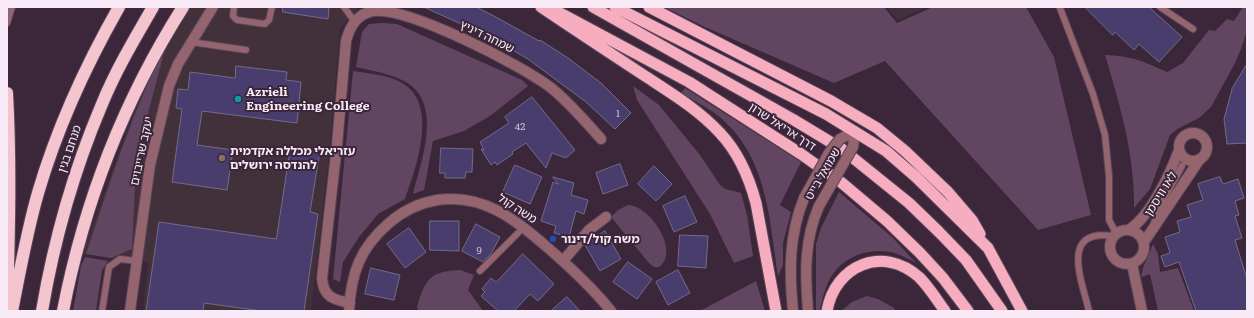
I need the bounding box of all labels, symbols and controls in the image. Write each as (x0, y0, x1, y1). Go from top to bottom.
street label: שמחה דיניץ (457, 18, 517, 56)
place label: Azrieli Engineering College (246, 85, 369, 113)
marker: Azrieli Engineering College (233, 94, 243, 104)
street label: דרך אריאל שרון (746, 100, 818, 154)
house number: 1 (616, 108, 620, 120)
street label: יעקב שרייבוים (128, 115, 156, 187)
house number: 42 (515, 121, 525, 133)
street label: מנחם בגין (55, 123, 85, 175)
place label: עזריאלי מכללה אקדמית להנדסה ירושלים (230, 144, 355, 172)
street label: שמואל בייט (802, 145, 844, 203)
marker: עזריאלי מכללה אקדמית להנדסה ירושלים (217, 153, 227, 163)
street label: לאו וויסמן (1142, 169, 1180, 219)
street label: משה קול (495, 191, 539, 227)
place label: משה קול/דינור (561, 232, 640, 246)
marker: משה קול/דינור (548, 234, 558, 244)
house number: 9 (476, 245, 482, 257)

